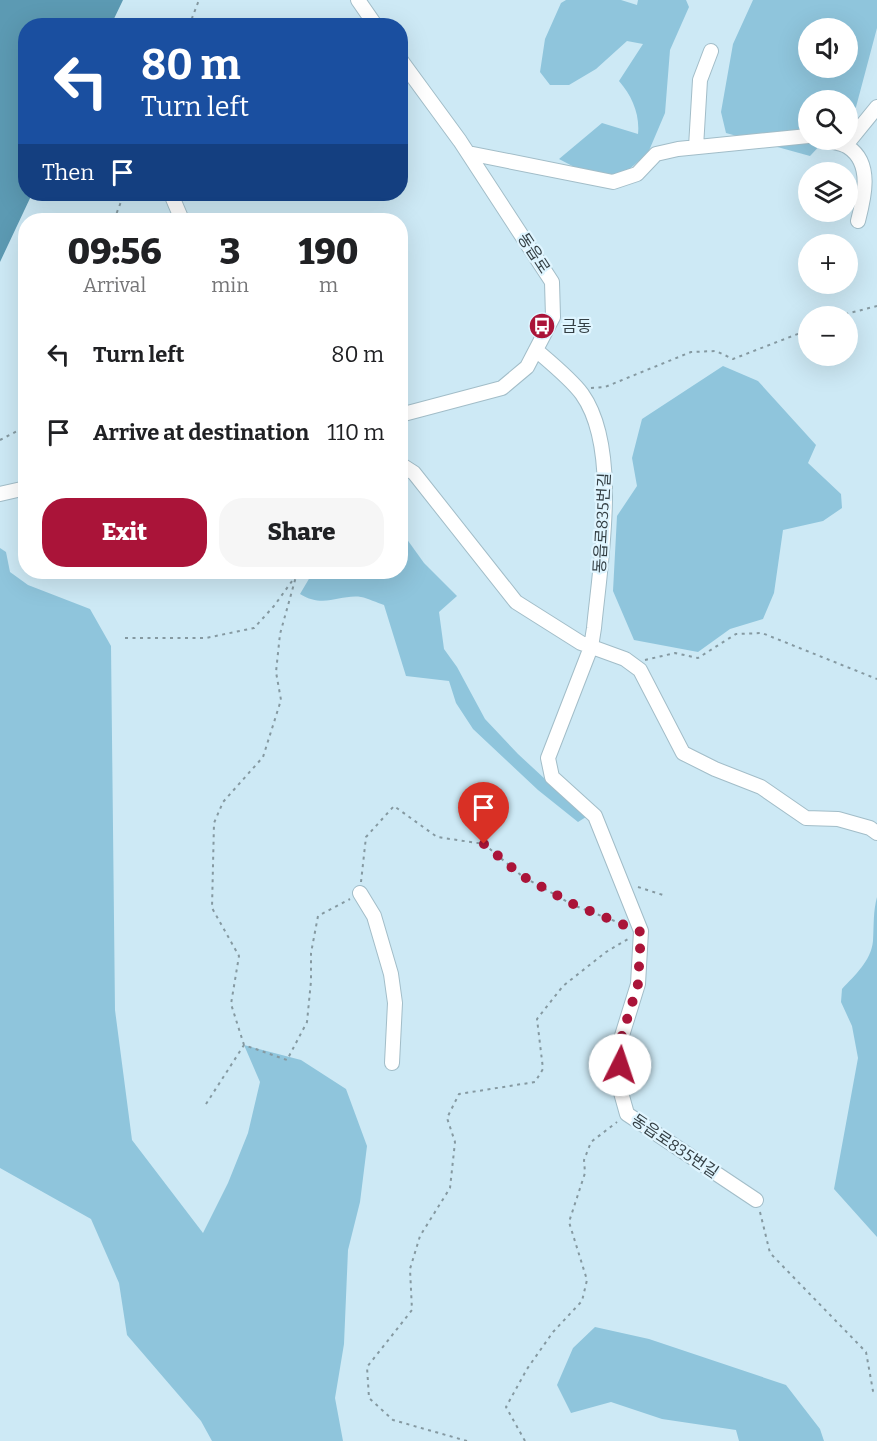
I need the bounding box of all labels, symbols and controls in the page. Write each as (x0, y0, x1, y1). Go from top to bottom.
map controls (798, 18, 858, 366)
button: sound (798, 18, 858, 78)
text: 80 m (141, 40, 241, 90)
icon: left (42, 42, 120, 120)
button: search (798, 90, 858, 150)
text: Turn left (141, 91, 249, 123)
icon: arrive (106, 156, 139, 189)
text: Then (42, 159, 94, 186)
button: layers (798, 162, 858, 222)
street label: 동읍로 (514, 229, 554, 277)
text: 09:56 (68, 230, 162, 274)
text: 3 (220, 230, 240, 274)
text: 190 (298, 230, 358, 274)
button: + (798, 234, 858, 294)
text: Arrival (83, 273, 146, 297)
text: min (211, 273, 249, 297)
text: m (319, 273, 338, 297)
button: − (798, 306, 858, 366)
bus stop icon: 금동 (527, 311, 557, 341)
place label: 금동 (562, 317, 592, 336)
icon: left (42, 338, 75, 371)
text: Turn left (93, 341, 185, 368)
text: 80 m (331, 341, 384, 368)
icon: arrive (42, 416, 75, 449)
text: Arrive at destination (93, 419, 309, 446)
text: 110 m (327, 419, 385, 446)
street label: 동읍로835번길 (590, 472, 614, 574)
button: Exit (42, 498, 207, 567)
button: Share (219, 498, 384, 567)
pin (458, 782, 509, 844)
icon: arrive (467, 791, 500, 824)
position arrow (588, 1033, 652, 1097)
street label: 동읍로835번길 (628, 1110, 722, 1182)

